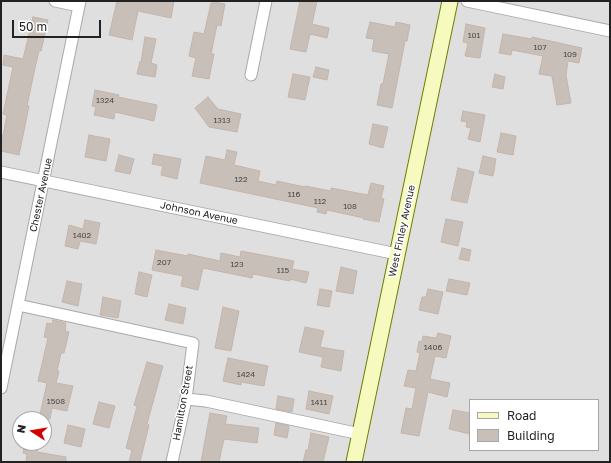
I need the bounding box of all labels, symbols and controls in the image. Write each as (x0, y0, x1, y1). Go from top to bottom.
scale bar (14, 12, 103, 38)
text: 50 m (19, 19, 47, 34)
house number: 101 (468, 30, 480, 40)
house number: 107 (533, 42, 547, 52)
house number: 109 (563, 49, 577, 59)
house number: 1324 (96, 95, 114, 105)
house number: 1313 (213, 115, 231, 125)
street label: Chester Avenue (27, 157, 55, 233)
house number: 122 (234, 174, 248, 184)
street label: West Finley Avenue (386, 184, 418, 278)
house number: 116 (288, 189, 300, 199)
house number: 112 (314, 196, 326, 206)
street label: Johnson Avenue (159, 199, 239, 227)
house number: 108 (343, 201, 357, 211)
house number: 1402 (73, 230, 91, 240)
house number: 207 (157, 257, 171, 267)
house number: 123 (230, 259, 244, 269)
house number: 115 (277, 265, 289, 275)
house number: 1406 (424, 342, 442, 352)
street label: Hamilton Street (170, 365, 196, 441)
house number: 1424 (237, 369, 255, 379)
house number: 1508 (47, 396, 65, 406)
house number: 1411 (311, 397, 327, 407)
legend (469, 399, 599, 451)
text: Road (507, 408, 536, 423)
north arrow (12, 411, 52, 451)
text: N (14, 423, 28, 434)
text: Building (507, 428, 555, 443)

